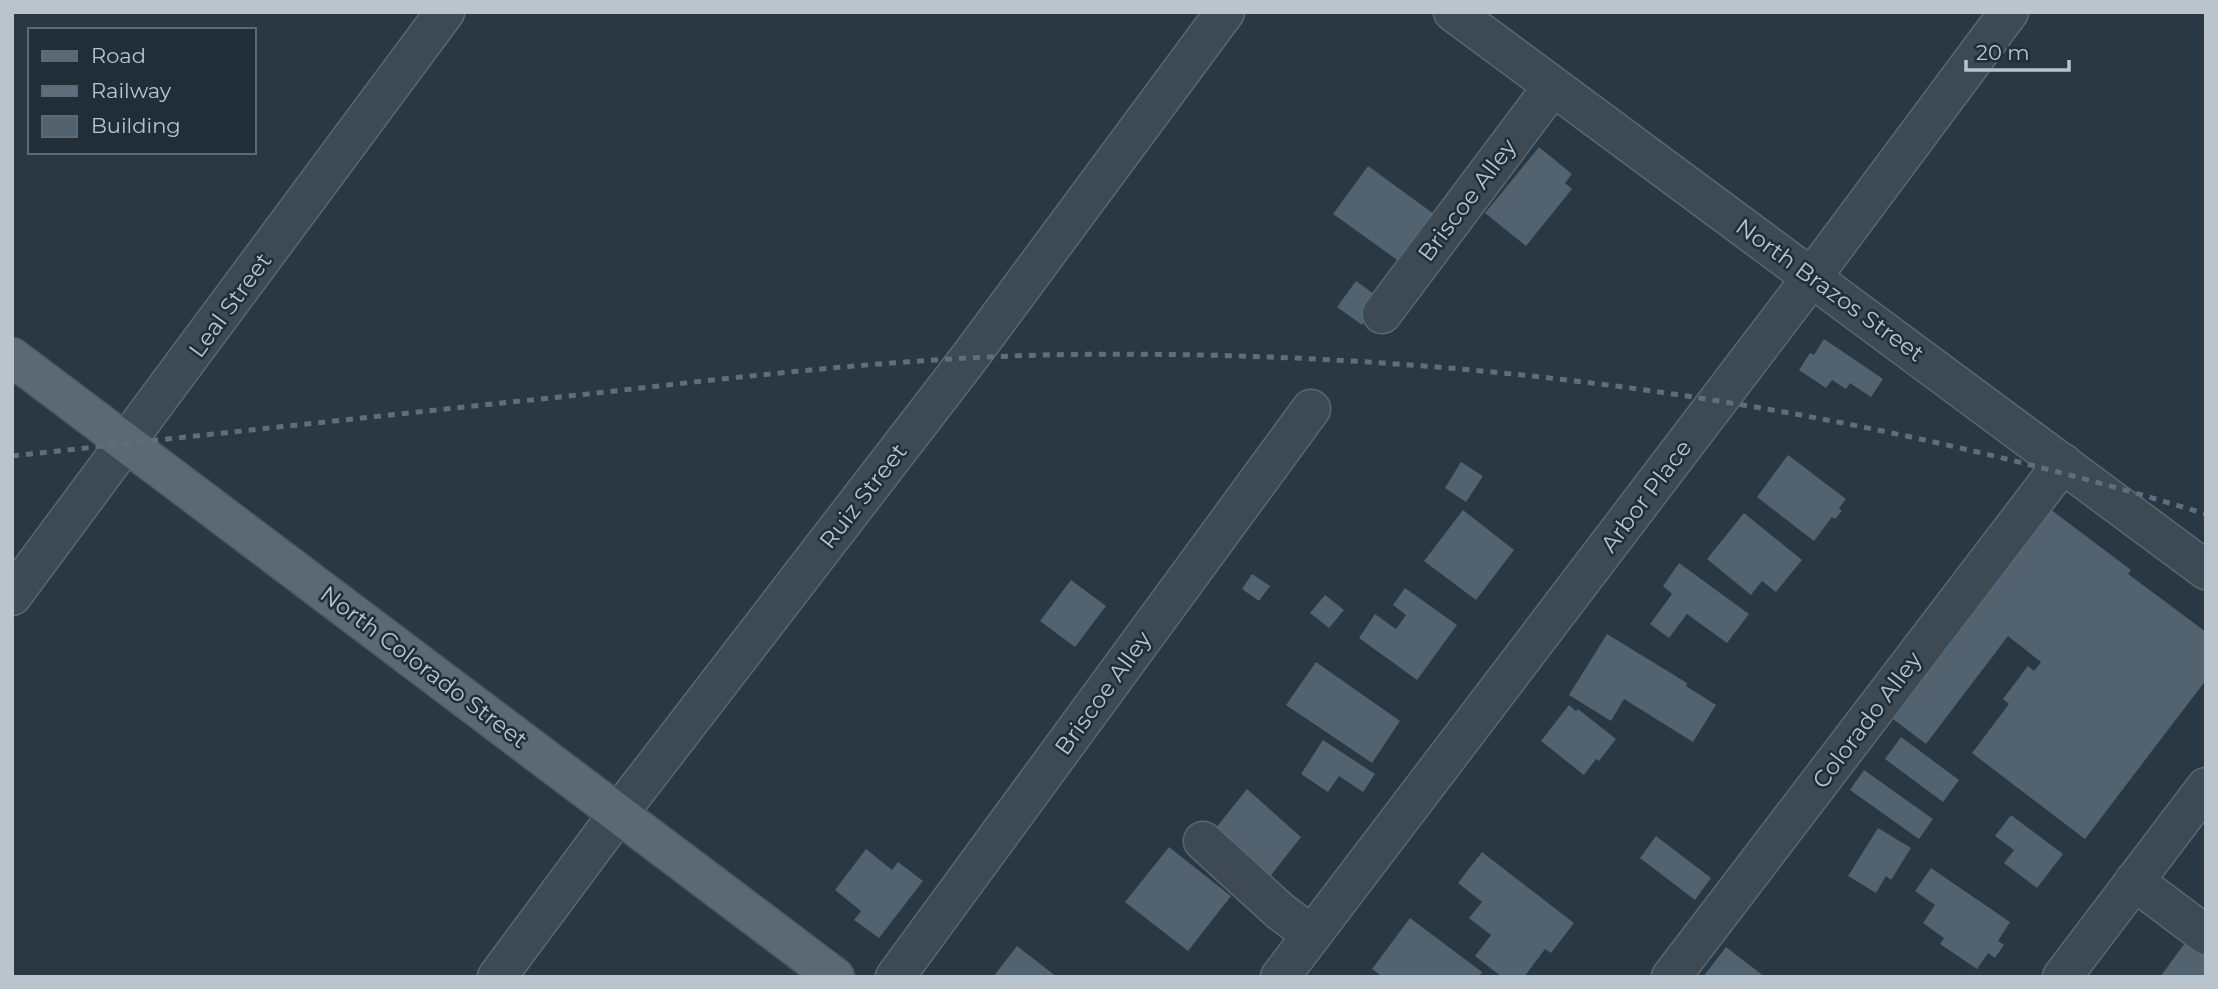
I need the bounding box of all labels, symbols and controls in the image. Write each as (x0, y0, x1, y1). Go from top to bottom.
legend (28, 28, 256, 154)
scale bar (1966, 28, 2069, 72)
text: 20 m (1976, 40, 2030, 65)
text: Road (91, 43, 146, 68)
text: Railway (91, 78, 172, 103)
text: Building (91, 113, 181, 138)
street label: Briscoe Alley (1412, 133, 1522, 267)
street label: North Brazos Street (1731, 212, 1929, 368)
street label: Leal Street (183, 247, 277, 363)
street label: Arbor Place (1595, 434, 1697, 558)
street label: Ruiz Street (813, 438, 913, 554)
street label: North Colorado Street (315, 580, 533, 754)
street label: Briscoe Alley (1049, 625, 1158, 760)
street label: Colorado Alley (1807, 646, 1928, 794)

